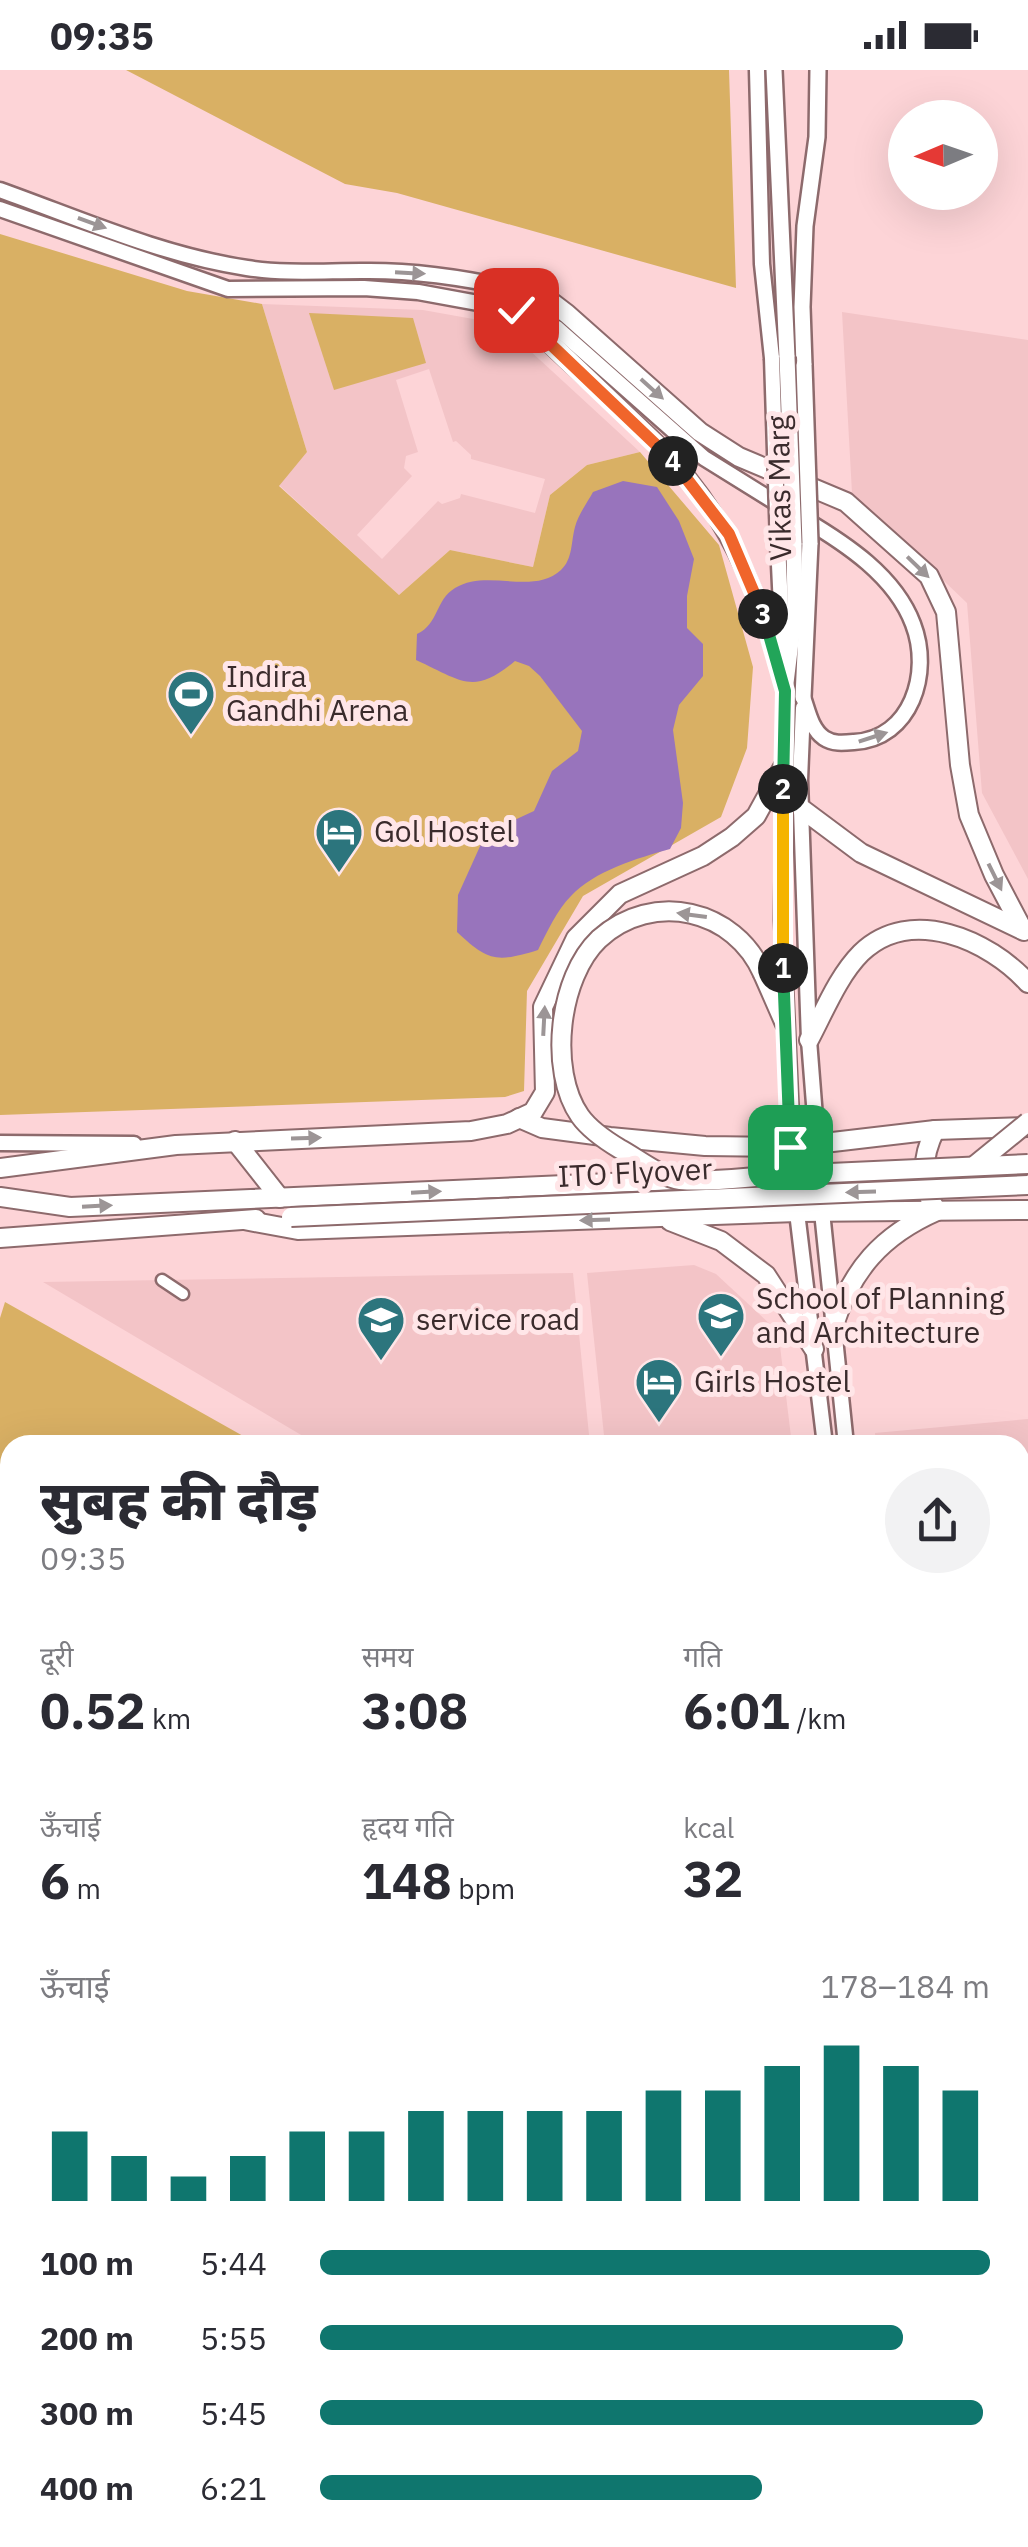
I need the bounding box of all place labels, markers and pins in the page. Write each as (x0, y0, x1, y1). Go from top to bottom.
pin (474, 268, 559, 353)
pin: 4 (648, 436, 698, 486)
pin: 3 (738, 589, 788, 639)
place label: Indira Gandhi Arena (226, 656, 409, 729)
sports icon: Indira Gandhi Arena (165, 668, 217, 736)
pin: 2 (758, 764, 808, 814)
hotel icon: Gol Hostel (313, 806, 365, 874)
place label: Gol Hostel (374, 811, 514, 850)
pin: 1 (758, 943, 808, 993)
pin (748, 1105, 833, 1190)
place label: School of Planning and Architecture (756, 1278, 1005, 1351)
school or university icon: School of Planning and Architecture (695, 1290, 747, 1358)
school or university icon: service road (355, 1294, 407, 1362)
place label: service road (416, 1299, 580, 1338)
hotel icon: Girls Hostel (633, 1356, 685, 1424)
place label: Girls Hostel (694, 1361, 851, 1400)

